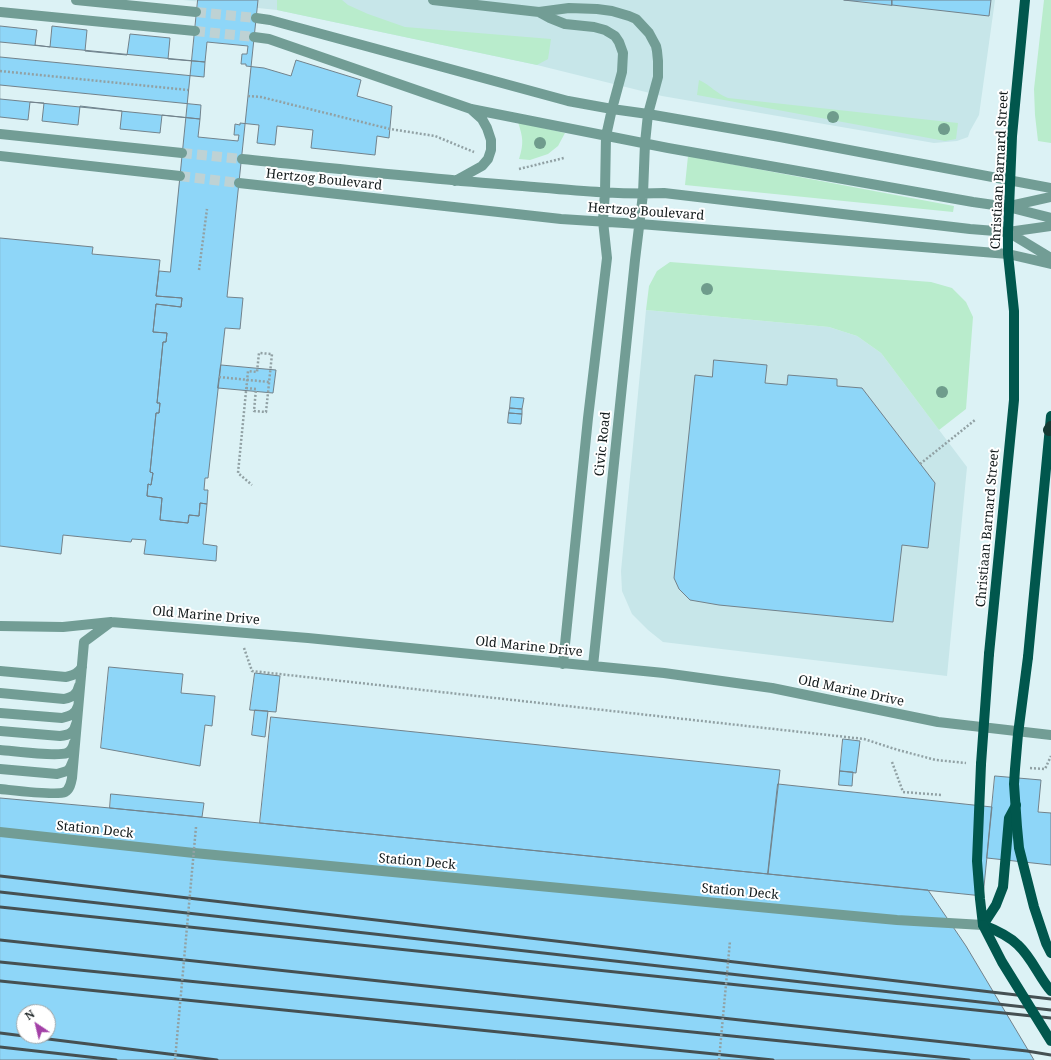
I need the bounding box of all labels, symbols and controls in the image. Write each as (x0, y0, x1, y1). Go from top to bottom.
street label: Christiaan Barnard Street (988, 90, 1012, 250)
street label: Hertzog Boulevard (265, 166, 383, 194)
street label: Hertzog Boulevard (587, 200, 705, 224)
street label: Civic Road (592, 411, 614, 477)
street label: Christiaan Barnard Street (973, 448, 1003, 608)
street label: Old Marine Drive (152, 604, 260, 628)
street label: Old Marine Drive (475, 634, 583, 660)
street label: Old Marine Drive (797, 672, 905, 710)
street label: Station Deck (56, 818, 134, 842)
street label: Station Deck (378, 851, 456, 873)
street label: Station Deck (701, 881, 779, 903)
north arrow (16, 1004, 56, 1044)
text: N (22, 1006, 37, 1023)

